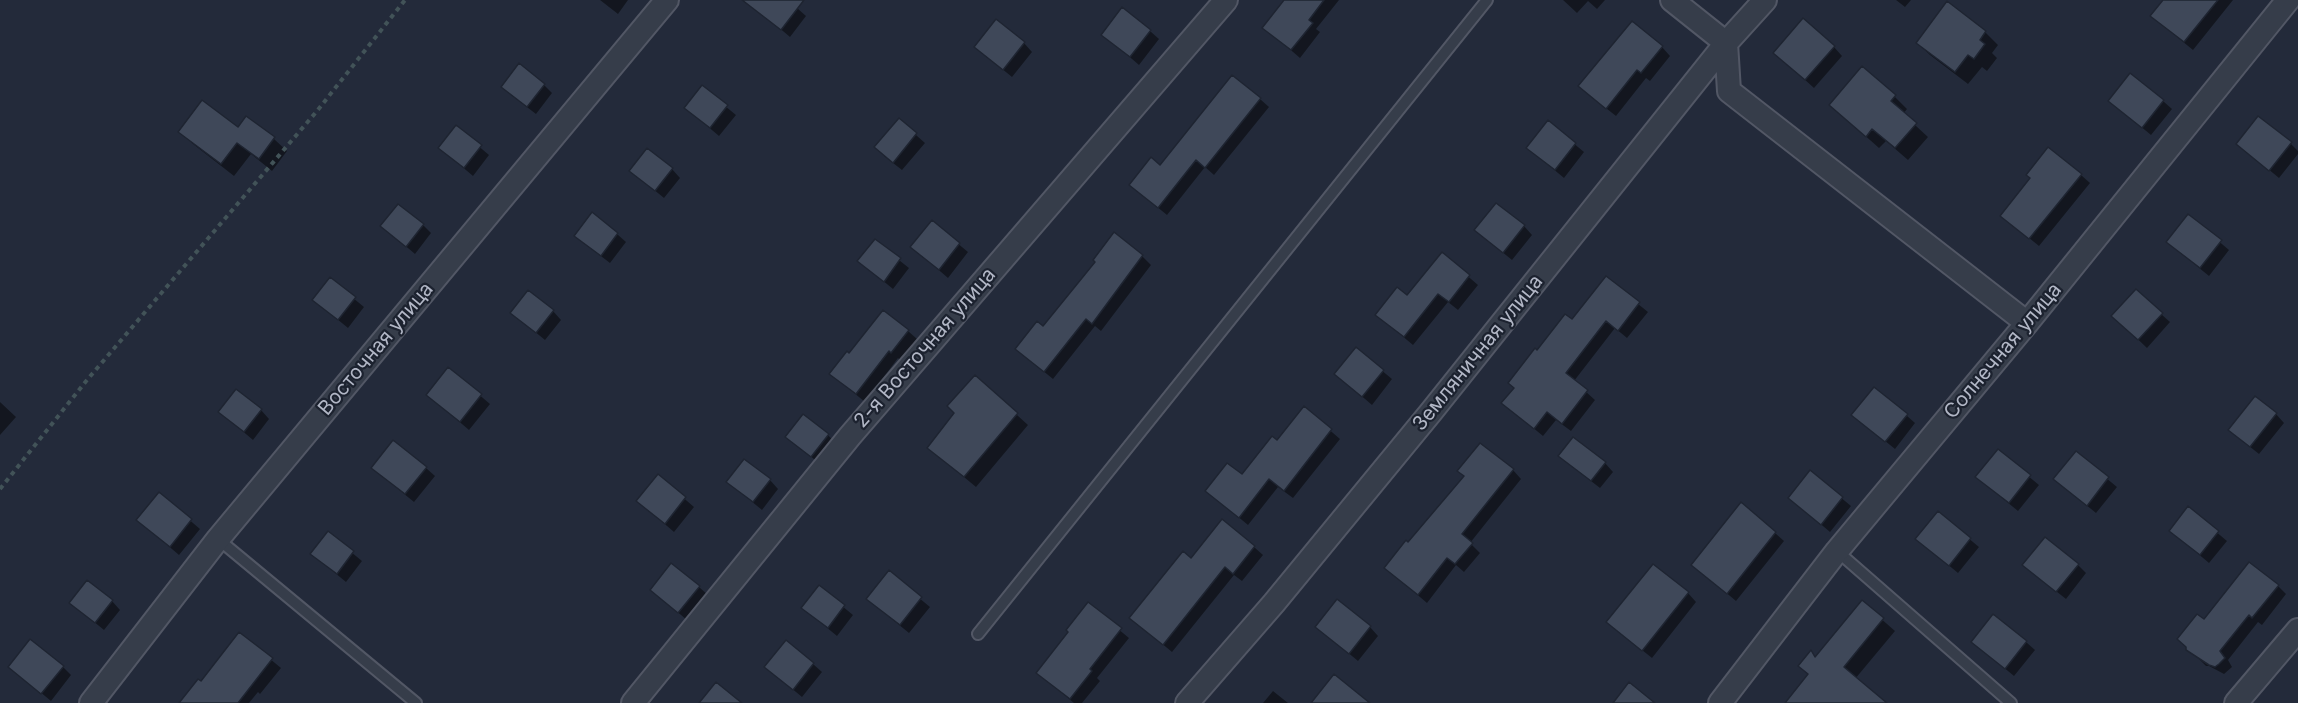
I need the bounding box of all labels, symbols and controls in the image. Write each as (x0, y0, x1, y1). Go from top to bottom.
street label: 2-я Восточная улица (849, 263, 1001, 433)
street label: Земляничная улица (1408, 270, 1548, 436)
street label: Восточная улица (314, 278, 438, 420)
street label: Солнечная улица (1939, 278, 2067, 424)

